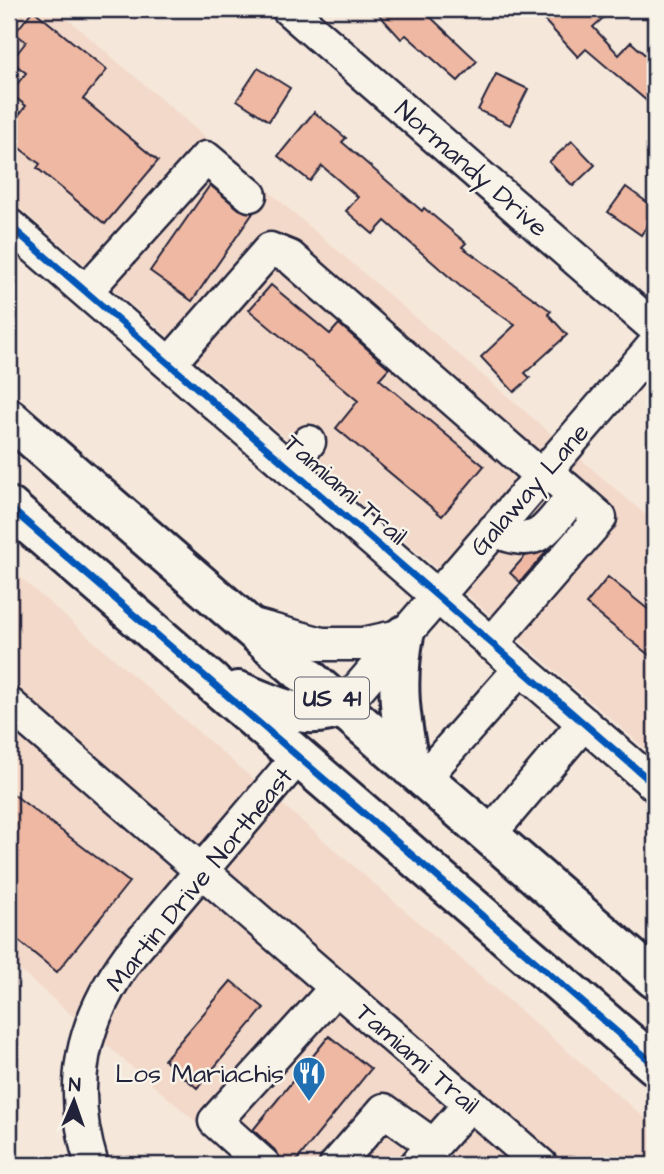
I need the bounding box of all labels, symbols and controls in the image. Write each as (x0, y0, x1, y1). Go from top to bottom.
street label: Normandy Drive (386, 92, 556, 247)
street label: Galaway Lane (462, 415, 599, 565)
street label: Tamiami Trail (276, 426, 415, 554)
road number: US 41 (295, 678, 369, 718)
street label: Martin Drive Northeast (98, 759, 302, 1000)
street label: Tamiami Trail (348, 995, 487, 1123)
restaurant icon: Los Mariachis (290, 1054, 328, 1103)
place label: Los Mariachis (115, 1056, 284, 1092)
north arrow (38, 1066, 108, 1136)
text: N (68, 1072, 81, 1099)

